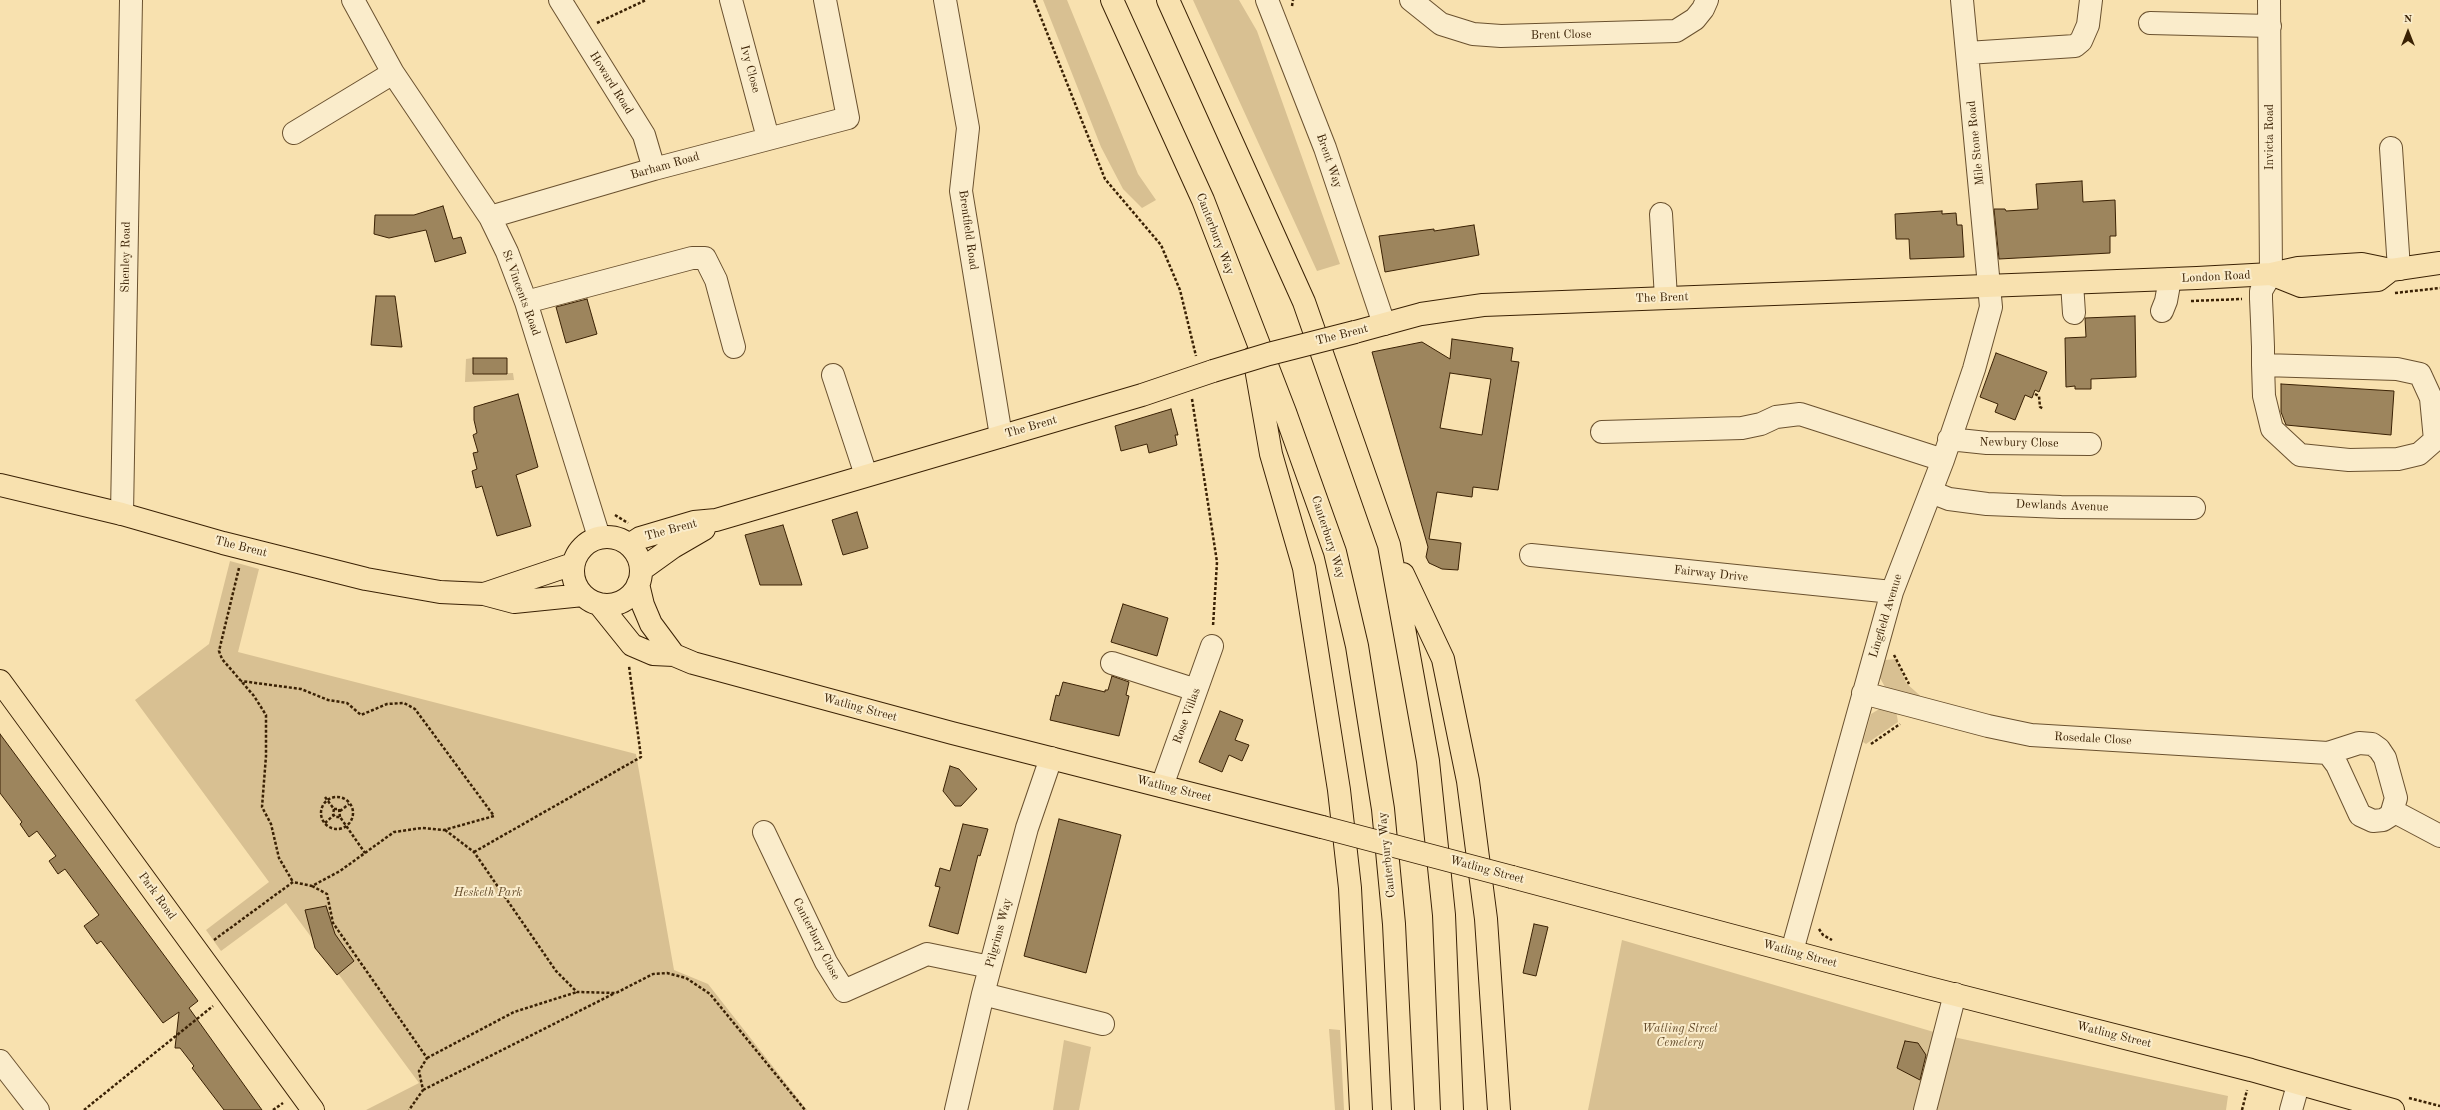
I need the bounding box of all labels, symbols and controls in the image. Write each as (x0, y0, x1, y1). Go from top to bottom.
north arrow (2388, 12, 2428, 52)
text: N (2404, 14, 2412, 25)
street label: Brent Close (1531, 27, 1591, 43)
street label: Ivy Close (737, 44, 763, 94)
street label: Howard Road (586, 49, 636, 117)
street label: Mile Stone Road (1964, 100, 1988, 186)
street label: Invicta Road (2263, 104, 2277, 170)
street label: Brent Way (1313, 132, 1345, 190)
street label: Barham Road (629, 149, 701, 183)
street label: Brentfield Road (955, 189, 981, 271)
street label: Canterbury Way (1193, 191, 1237, 277)
street label: Shenley Road (118, 221, 134, 293)
street label: St Vincents Road (499, 248, 543, 338)
street label: London Road (2181, 268, 2251, 286)
street label: The Brent (1635, 290, 1689, 306)
street label: The Brent (1314, 322, 1370, 348)
street label: The Brent (1003, 413, 1059, 441)
street label: Newbury Close (1979, 435, 2059, 451)
street label: Canterbury Way (1308, 494, 1348, 580)
street label: Dewlands Avenue (2015, 497, 2109, 515)
street label: The Brent (643, 516, 699, 544)
street label: The Brent (213, 534, 269, 560)
street label: Fairway Drive (1673, 563, 1749, 585)
street label: Lingfield Avenue (1866, 572, 1906, 660)
street label: Rose Villas (1170, 686, 1204, 746)
street label: Watling Street (821, 691, 899, 725)
street label: Rosedale Close (2054, 730, 2132, 748)
street label: Watling Street (1135, 773, 1213, 805)
street label: Canterbury Way (1375, 811, 1399, 899)
street label: Watling Street (1448, 853, 1526, 887)
street label: Park Road (135, 870, 179, 922)
park label: Hesketh Park (454, 886, 522, 900)
street label: Canterbury Close (789, 896, 843, 982)
street label: Pilgrims Way (983, 897, 1015, 969)
street label: Watling Street (1761, 937, 1839, 971)
street label: Watling Street (2075, 1019, 2153, 1051)
park label: Watling Street Cemetery (1642, 1022, 1718, 1050)

